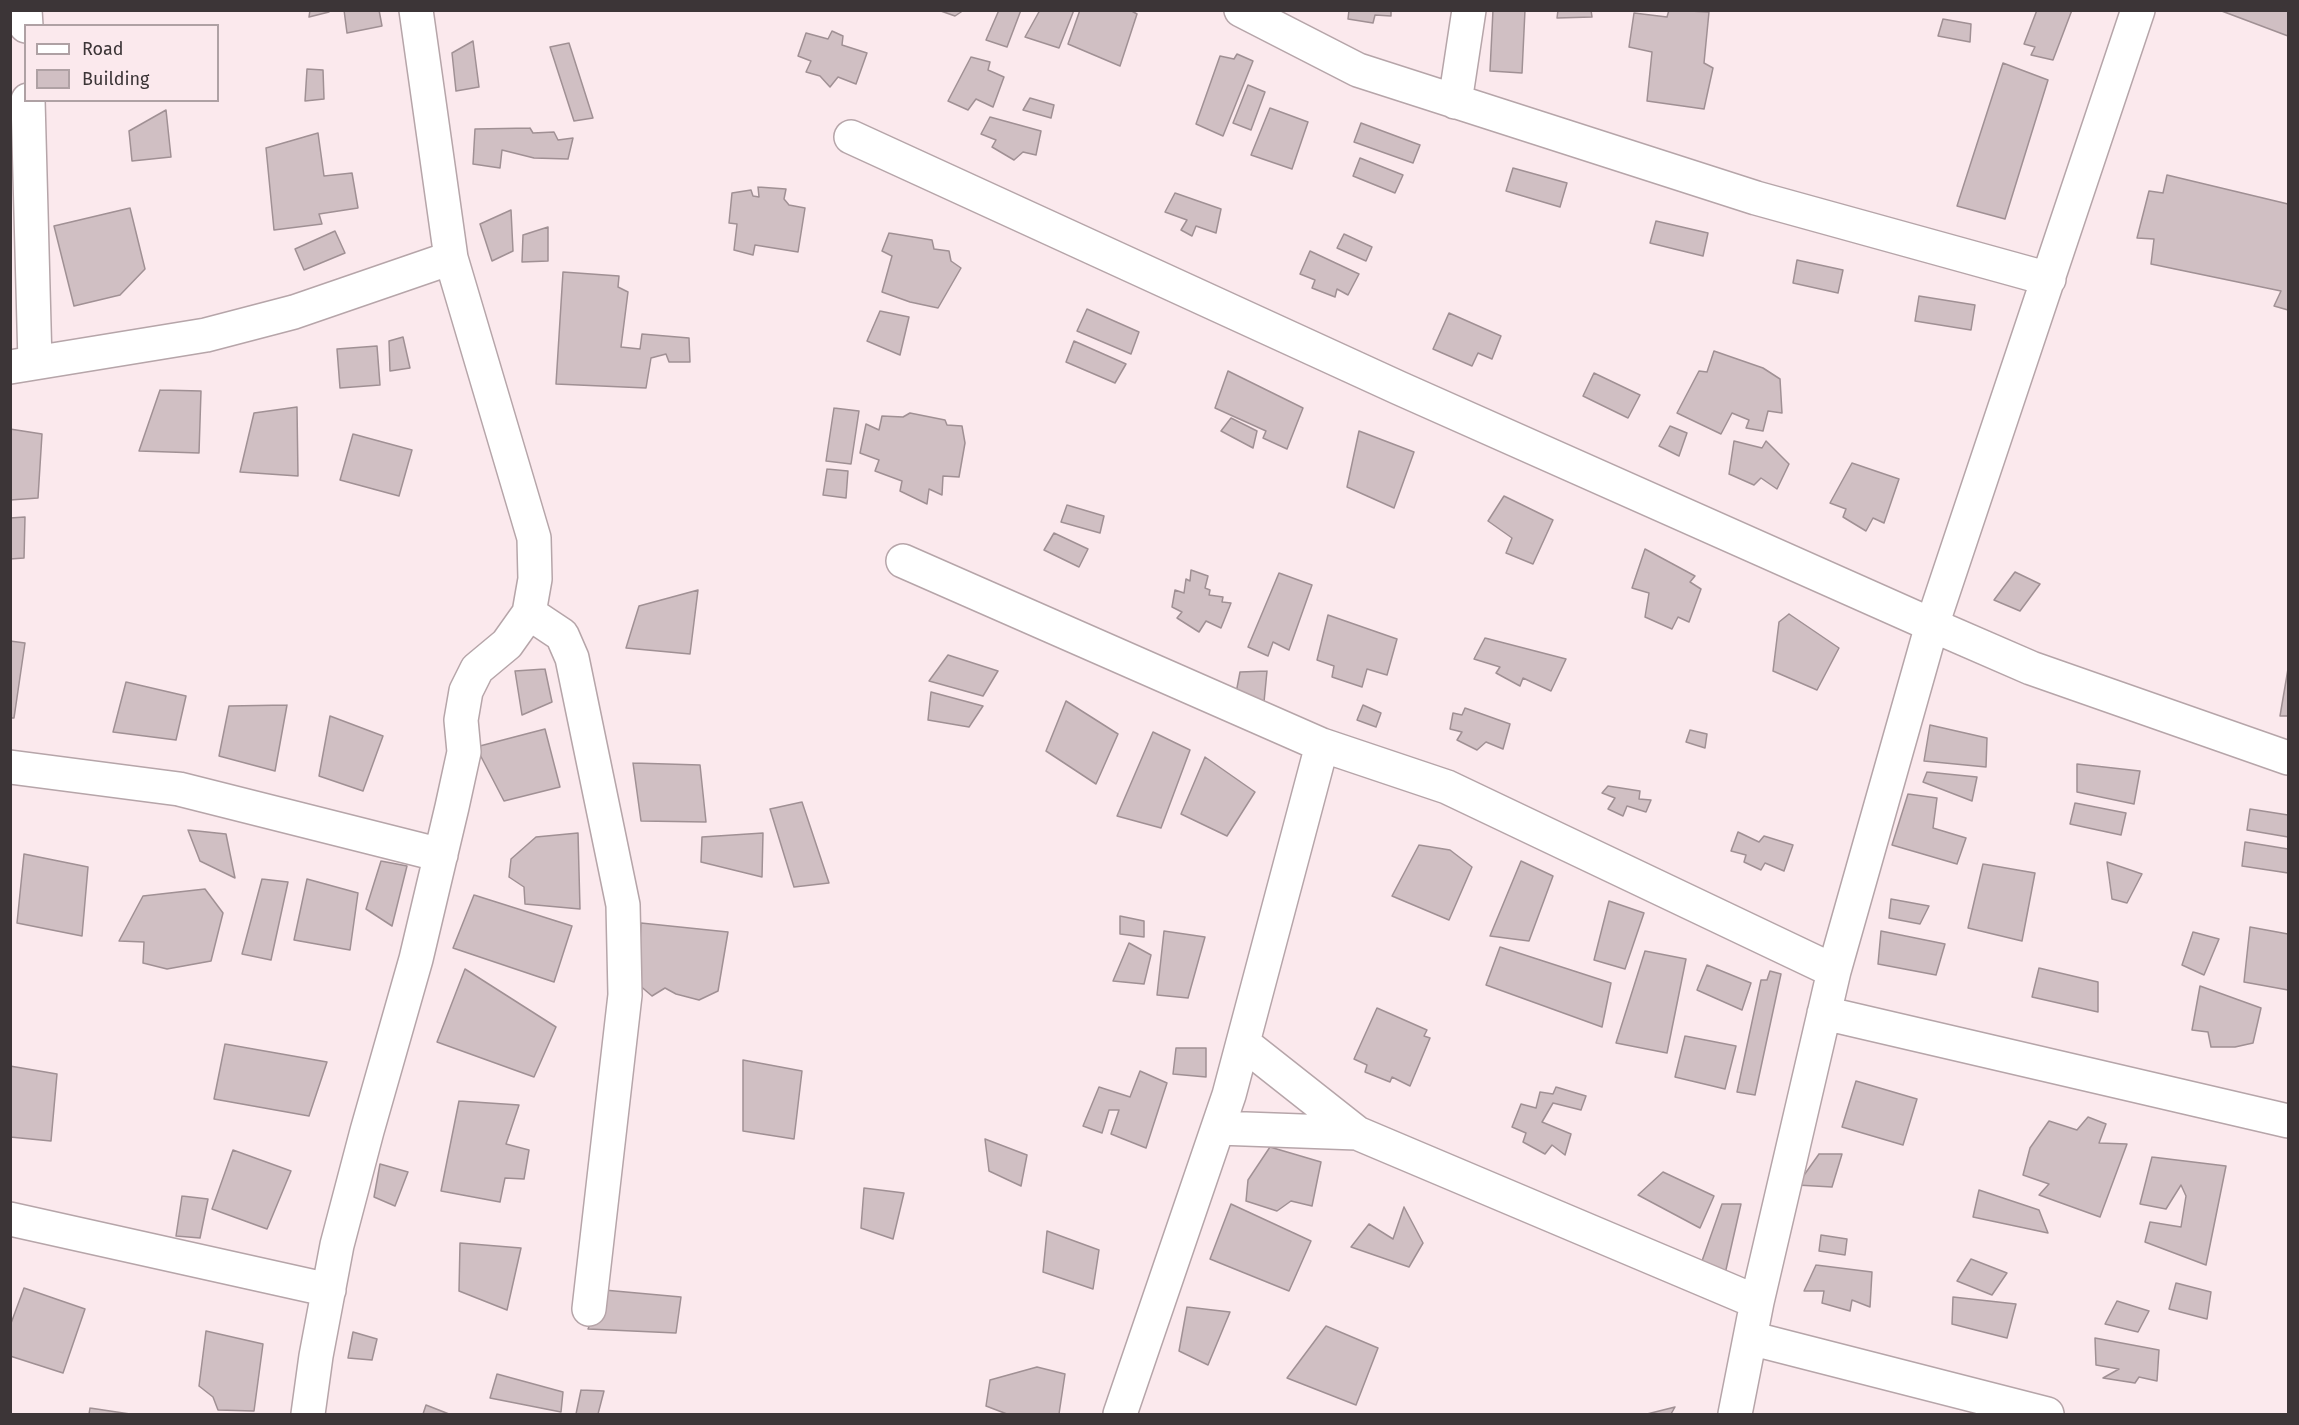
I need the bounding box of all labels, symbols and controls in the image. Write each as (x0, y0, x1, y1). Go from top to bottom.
legend (24, 24, 219, 102)
text: Road (82, 38, 124, 60)
text: Building (82, 68, 149, 90)

